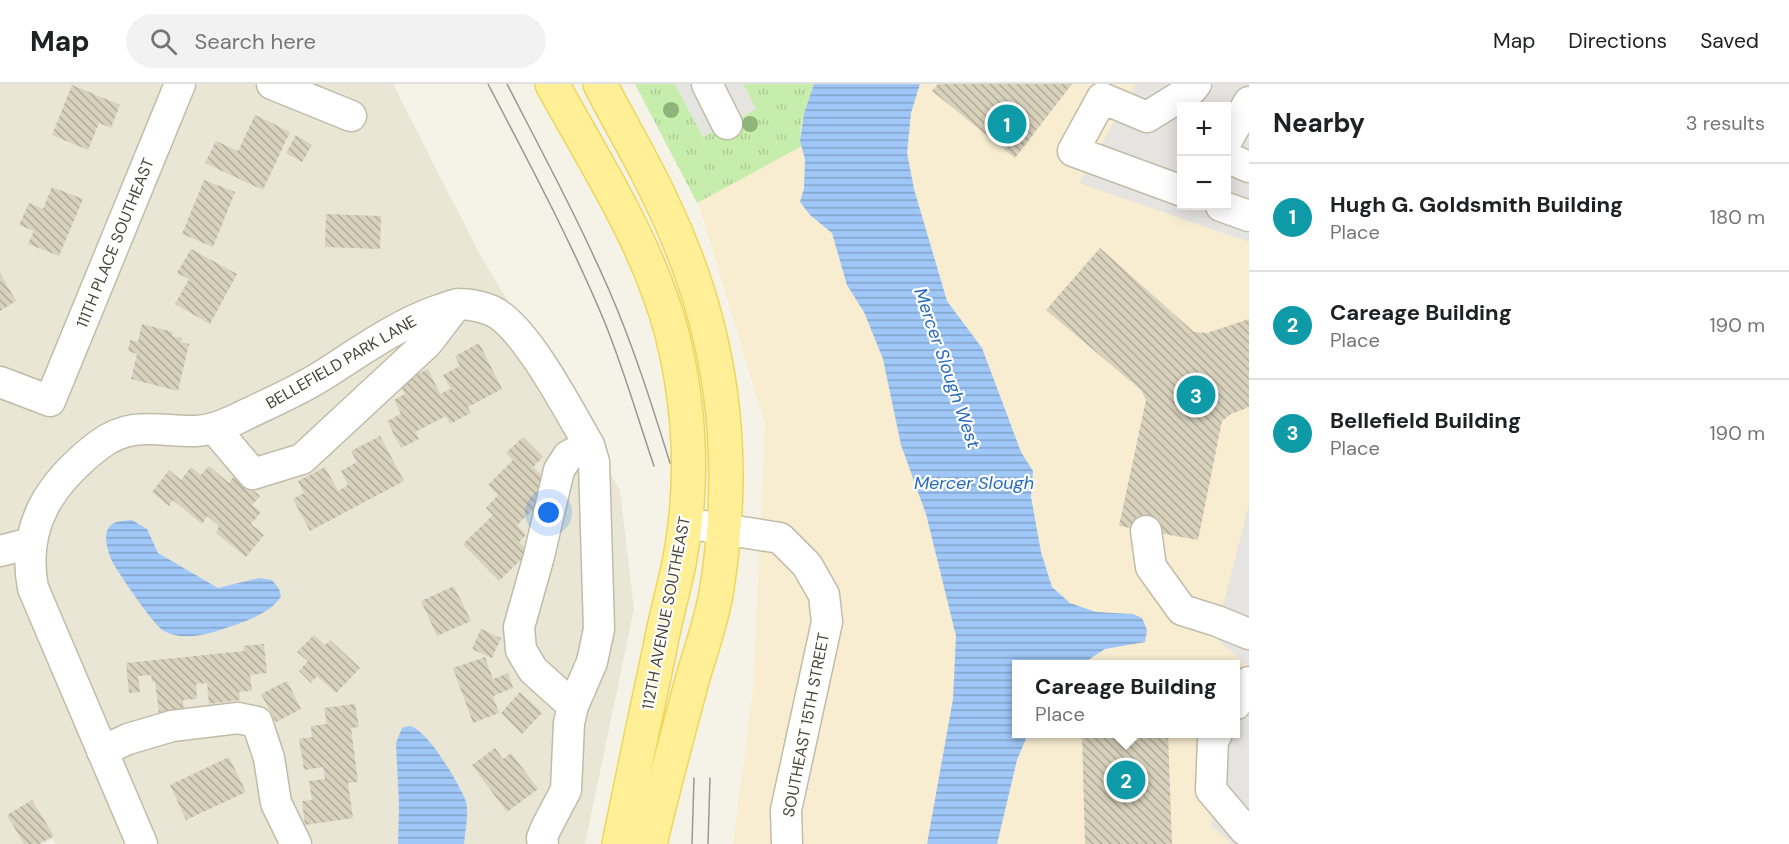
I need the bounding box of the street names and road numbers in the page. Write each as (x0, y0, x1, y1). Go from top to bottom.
street label: 111TH PLACE SOUTHEAST (71, 155, 159, 331)
street label: BELLEFIELD PARK LANE (262, 310, 420, 414)
street label: 112TH AVENUE SOUTHEAST (637, 515, 695, 711)
street label: SOUTHEAST 15TH STREET (778, 631, 834, 819)

